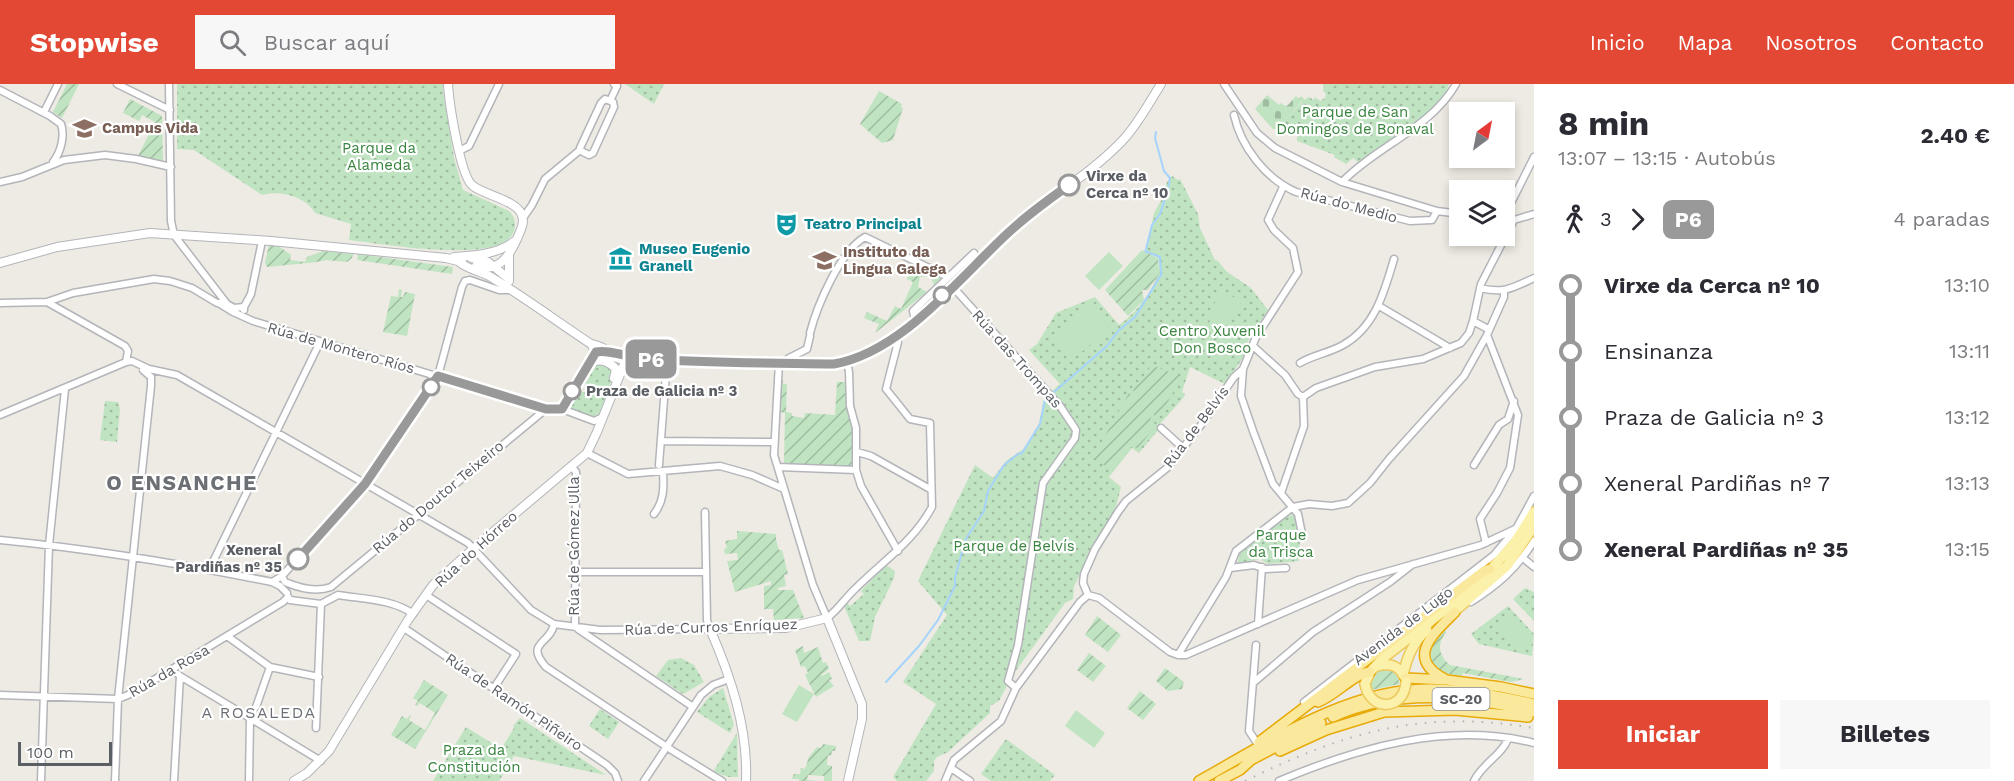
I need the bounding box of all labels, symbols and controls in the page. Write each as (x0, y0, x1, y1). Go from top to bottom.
search box (195, 15, 615, 69)
text: Stopwise (30, 26, 159, 59)
icon: search (216, 26, 249, 59)
text: Buscar aquí (264, 30, 390, 55)
text: Inicio (1590, 30, 1645, 55)
text: Mapa (1678, 30, 1732, 55)
text: Nosotros (1765, 30, 1857, 55)
text: Contacto (1890, 30, 1984, 55)
north arrow (1449, 102, 1515, 168)
map controls (1449, 102, 1515, 246)
park label: Parque de San Domingos de Bonaval (1276, 103, 1434, 138)
text: 8 min (1558, 104, 1649, 143)
school or university icon: Campus Vida (71, 115, 97, 141)
place label: Campus Vida (102, 119, 199, 137)
text: 2.40 € (1920, 123, 1990, 148)
park label: Parque da Alameda (342, 139, 416, 174)
text: 13:07 – 13:15 · Autobús (1558, 146, 1776, 170)
place label: Virxe da Cerca nº 10 (1086, 167, 1169, 202)
marker: Virxe da Cerca nº 10 (1058, 174, 1080, 196)
button: layers (1449, 180, 1515, 246)
street label: Rúa do Medio (1299, 183, 1399, 227)
icon: walk (1558, 203, 1591, 236)
icon: forward (1621, 203, 1654, 236)
text: 3 (1600, 207, 1612, 231)
text: P6 (1675, 207, 1702, 232)
text: 4 paradas (1894, 207, 1990, 231)
theatre icon: Teatro Principal (773, 211, 799, 237)
place label: Teatro Principal (804, 215, 922, 233)
place label: Museo Eugenio Granell (639, 240, 750, 275)
place label: Instituto da Lingua Galega (843, 243, 947, 278)
museum icon: Museo Eugenio Granell (608, 245, 634, 271)
school or university icon: Instituto da Lingua Galega (812, 248, 838, 274)
text: Virxe da Cerca nº 10 (1604, 273, 1820, 298)
text: 13:10 (1944, 273, 1990, 297)
unlabelled marker (933, 286, 951, 304)
street label: Rúa das Trompas (968, 306, 1066, 412)
street label: Rúa de Montero Ríos (265, 318, 417, 378)
park label: Centro Xuvenil Don Bosco (1159, 322, 1266, 357)
text: Ensinanza (1604, 339, 1713, 364)
text: 13:11 (1949, 339, 1990, 363)
line badge: P6 (624, 340, 678, 378)
text: P6 (638, 347, 664, 372)
unlabelled marker (422, 378, 440, 396)
marker: Praza de Galicia nº 3 (563, 382, 581, 400)
place label: Praza de Galicia nº 3 (586, 382, 737, 400)
street label: Rúa de Belvís (1159, 382, 1233, 472)
text: Praza de Galicia nº 3 (1604, 405, 1824, 430)
text: 13:12 (1945, 405, 1990, 429)
street label: Rúa do Doutor Teixeiro (369, 437, 507, 557)
district label: O ENSANCHE (106, 470, 258, 495)
text: Xeneral Pardiñas nº 7 (1604, 471, 1830, 496)
text: 13:13 (1945, 471, 1990, 495)
street label: Rúa de Gómez Ulla (565, 476, 583, 616)
street label: Rúa do Hórreo (431, 507, 521, 591)
park label: Parque da Trisca (1248, 526, 1314, 561)
park label: Parque de Belvís (953, 537, 1075, 555)
text: Xeneral Pardiñas nº 35 (1604, 537, 1848, 562)
text: 13:15 (1945, 537, 1990, 561)
place label: Xeneral Pardiñas nº 35 (175, 541, 282, 576)
marker: Xeneral Pardiñas nº 35 (287, 548, 309, 570)
street label: Avenida de Lugo (1350, 583, 1456, 669)
street label: Rúa de Curros Enríquez (624, 615, 798, 639)
street label: Rúa da Rosa (125, 640, 213, 701)
street label: Rúa de Ramón Piñeiro (442, 649, 586, 755)
road number: SC-20 (1432, 688, 1490, 710)
button: Iniciar (1558, 700, 1768, 769)
button: Billetes (1780, 700, 1990, 769)
district label: A ROSALEDA (201, 703, 317, 722)
scale bar (18, 739, 112, 766)
park label: Praza da Constitución (428, 741, 520, 776)
text: 100 m (27, 743, 74, 762)

